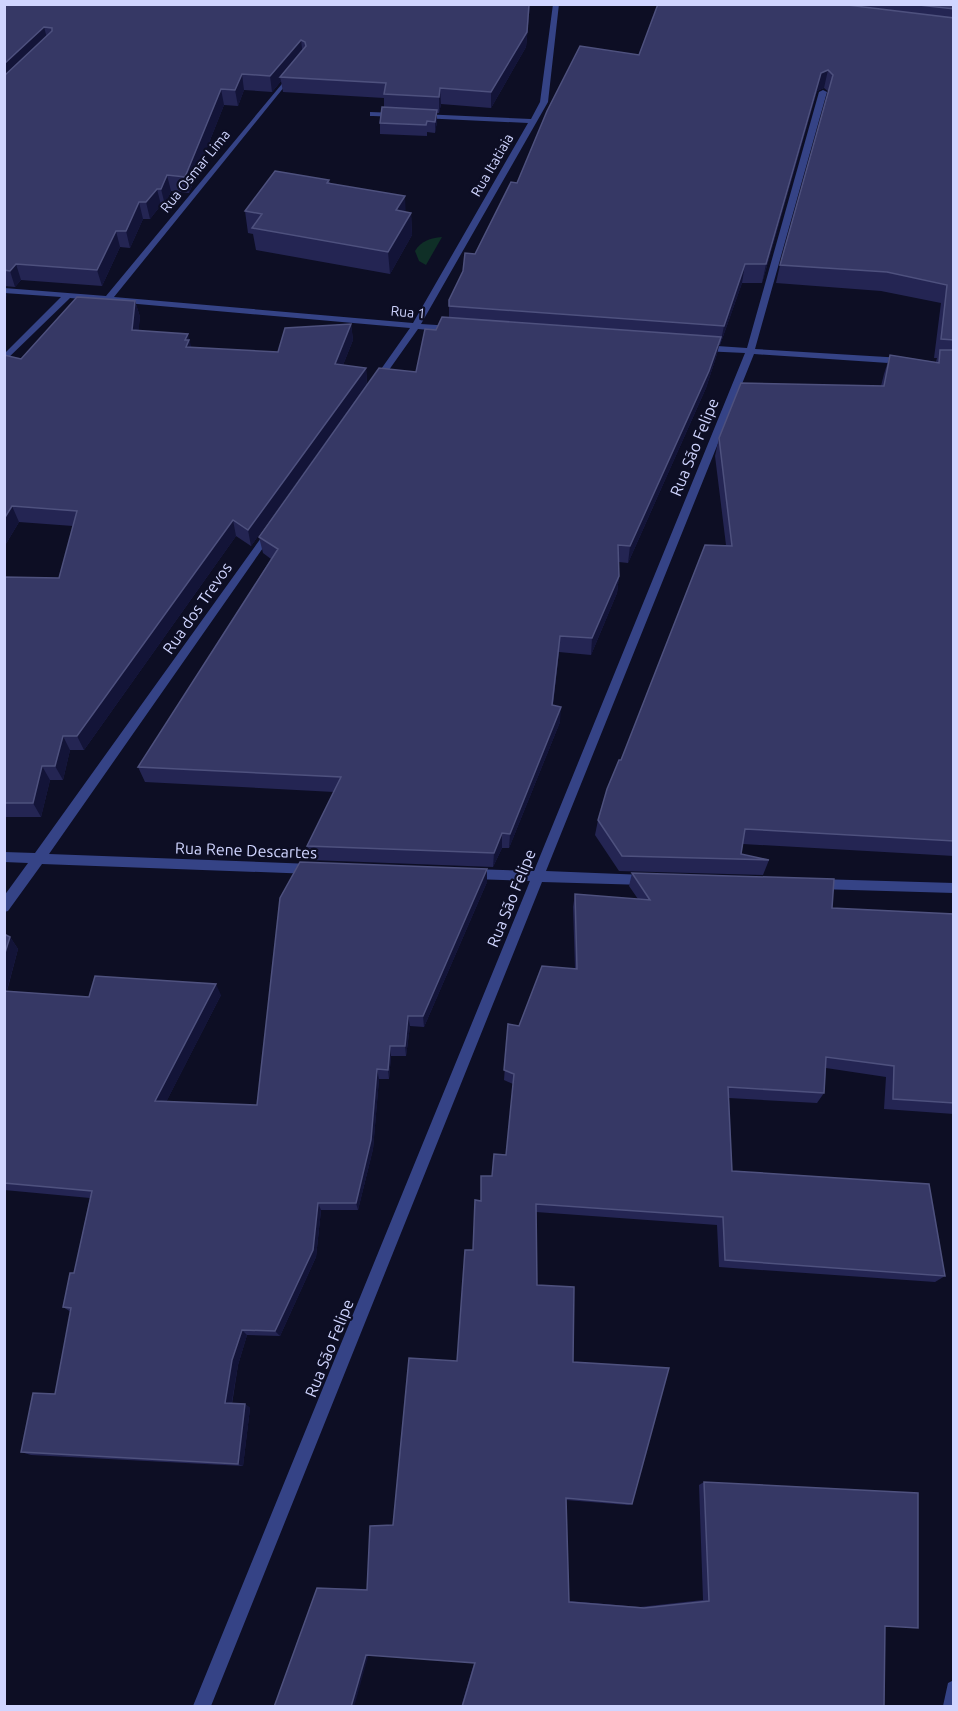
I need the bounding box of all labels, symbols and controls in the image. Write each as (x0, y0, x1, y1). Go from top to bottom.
street label: Rua Osmar Lima (157, 126, 233, 216)
street label: Rua Itatiaia (468, 131, 516, 199)
street label: Rua 1 (390, 303, 426, 321)
street label: Rua São Felipe (666, 395, 722, 499)
street label: Rua dos Trevos (159, 559, 235, 657)
street label: Rua Rene Descartes (175, 839, 317, 861)
street label: Rua São Felipe (483, 846, 539, 950)
street label: Rua São Felipe (301, 1296, 357, 1400)

